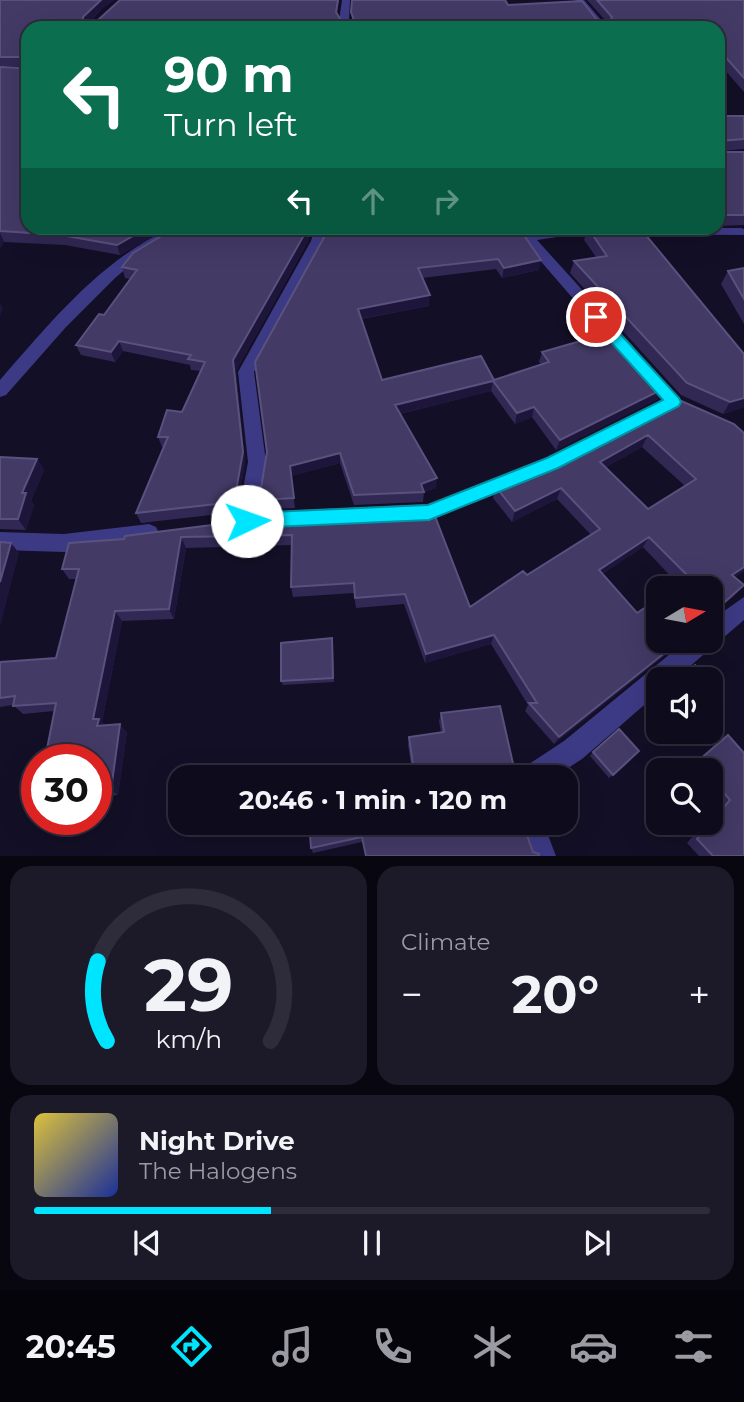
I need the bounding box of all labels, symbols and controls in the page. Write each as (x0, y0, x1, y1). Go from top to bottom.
text: 90 m (164, 45, 294, 104)
icon: left (49, 49, 140, 140)
text: Turn left (164, 105, 298, 144)
icon: left (281, 182, 319, 220)
icon: ahead (354, 182, 392, 220)
icon: right (427, 182, 465, 220)
pin (566, 287, 626, 347)
icon: arrive (577, 298, 615, 336)
position arrow (210, 484, 284, 558)
north arrow (646, 576, 723, 653)
map controls (646, 576, 723, 835)
button: sound (646, 667, 723, 744)
speed limit sign: 30 (21, 744, 112, 835)
button: search (646, 758, 723, 835)
text: 20:46 · 1 min · 120 m (239, 784, 507, 816)
text: Climate (401, 928, 490, 956)
text: 29 (144, 942, 233, 1030)
text: 20° (512, 963, 599, 1026)
text: − (401, 971, 423, 1018)
text: + (688, 971, 710, 1018)
text: km/h (155, 1024, 222, 1054)
text: Night Drive (139, 1125, 295, 1157)
text: The Halogens (139, 1157, 297, 1185)
icon: previous (128, 1224, 166, 1262)
icon: pause (353, 1224, 391, 1262)
icon: next (578, 1224, 616, 1262)
icon: directions (167, 1322, 216, 1371)
icon: music (268, 1322, 317, 1371)
icon: phone (368, 1322, 417, 1371)
icon: climate (468, 1322, 517, 1371)
icon: car (569, 1322, 618, 1371)
icon: filters (669, 1322, 718, 1371)
text: 20:45 (26, 1327, 116, 1366)

